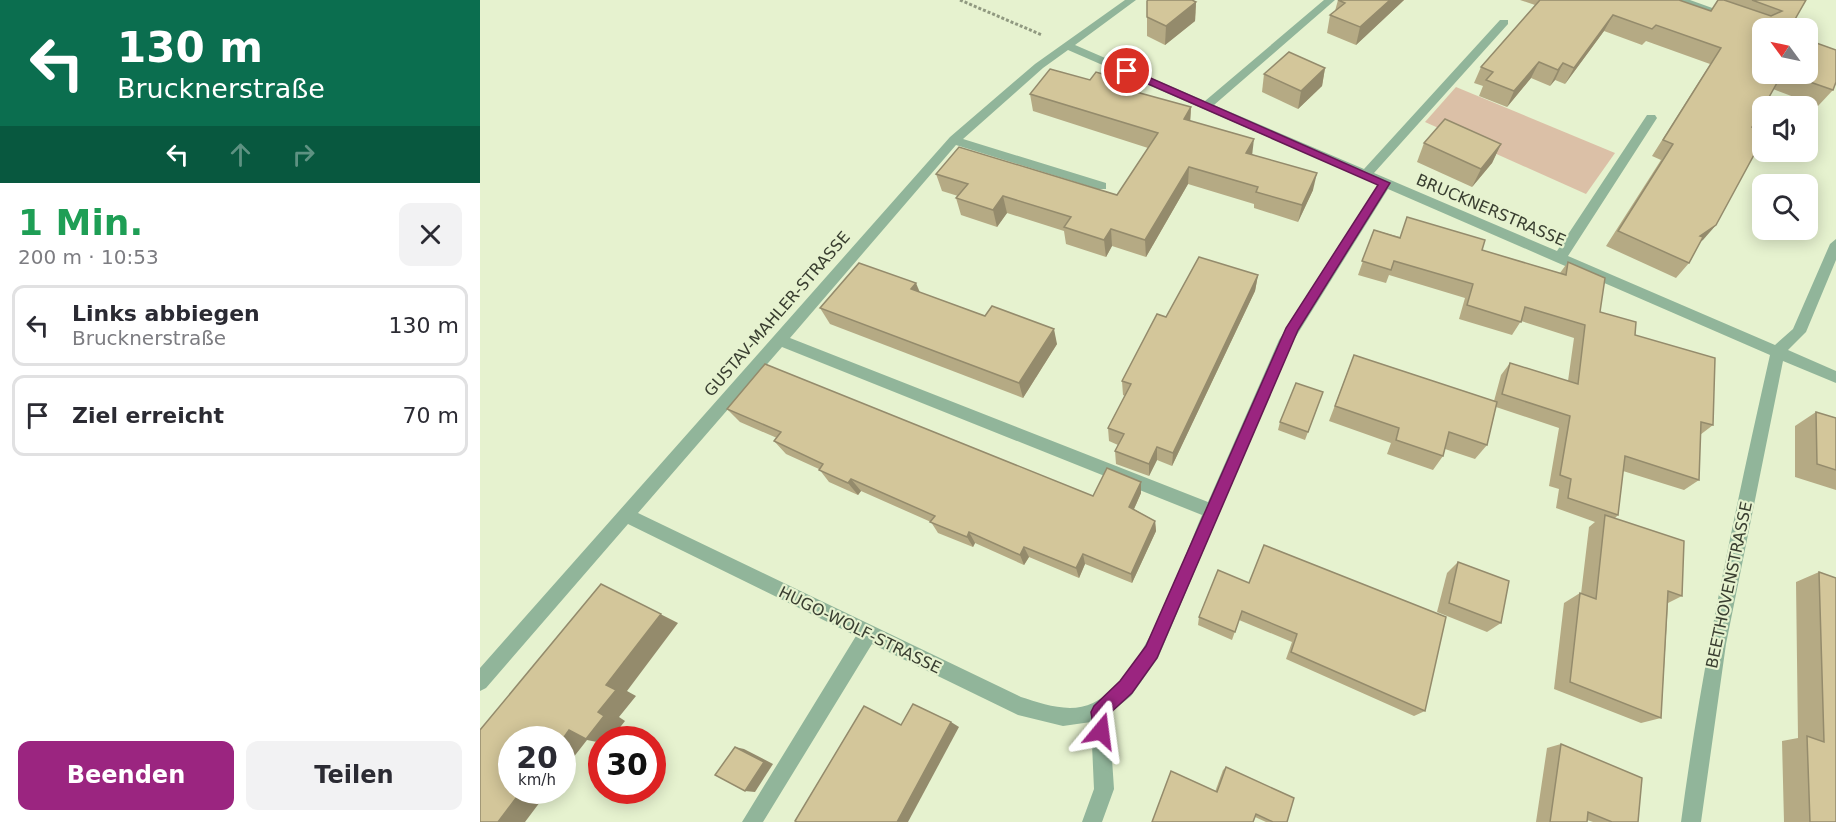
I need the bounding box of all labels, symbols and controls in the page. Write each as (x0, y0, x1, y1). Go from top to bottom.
north arrow (1752, 18, 1818, 84)
map controls (1752, 18, 1818, 240)
text: 130 m (117, 23, 263, 72)
icon: left (18, 24, 96, 102)
pin (1101, 45, 1152, 96)
icon: arrive (1110, 54, 1143, 87)
text: Brucknerstraße (117, 73, 325, 104)
button: sound (1752, 96, 1818, 162)
icon: left (161, 138, 194, 171)
icon: ahead (224, 138, 257, 171)
icon: right (287, 138, 320, 171)
street label: BRUCKNERSTRASSE (1413, 170, 1569, 250)
button: search (1752, 174, 1818, 240)
text: 1 Min. (18, 202, 143, 243)
button: close (399, 203, 462, 266)
street label: GUSTAV-MAHLER-STRASSE (700, 228, 854, 400)
text: 200 m · 10:53 (18, 245, 159, 269)
text: Links abbiegen (72, 301, 260, 326)
icon: left (21, 309, 54, 342)
text: 130 m (389, 313, 459, 338)
text: Brucknerstraße (72, 326, 226, 350)
icon: arrive (21, 399, 54, 432)
text: Ziel erreicht (72, 403, 224, 428)
text: 70 m (403, 403, 459, 428)
street label: BEETHOVENSTRASSE (1702, 500, 1756, 670)
street label: HUGO-WOLF-STRASSE (776, 582, 944, 678)
position arrow (1069, 699, 1133, 763)
speed limit sign: 30 (588, 726, 666, 804)
text: 20 (516, 740, 558, 775)
button: Beenden (18, 741, 234, 810)
button: Teilen (246, 741, 462, 810)
text: km/h (518, 771, 556, 789)

